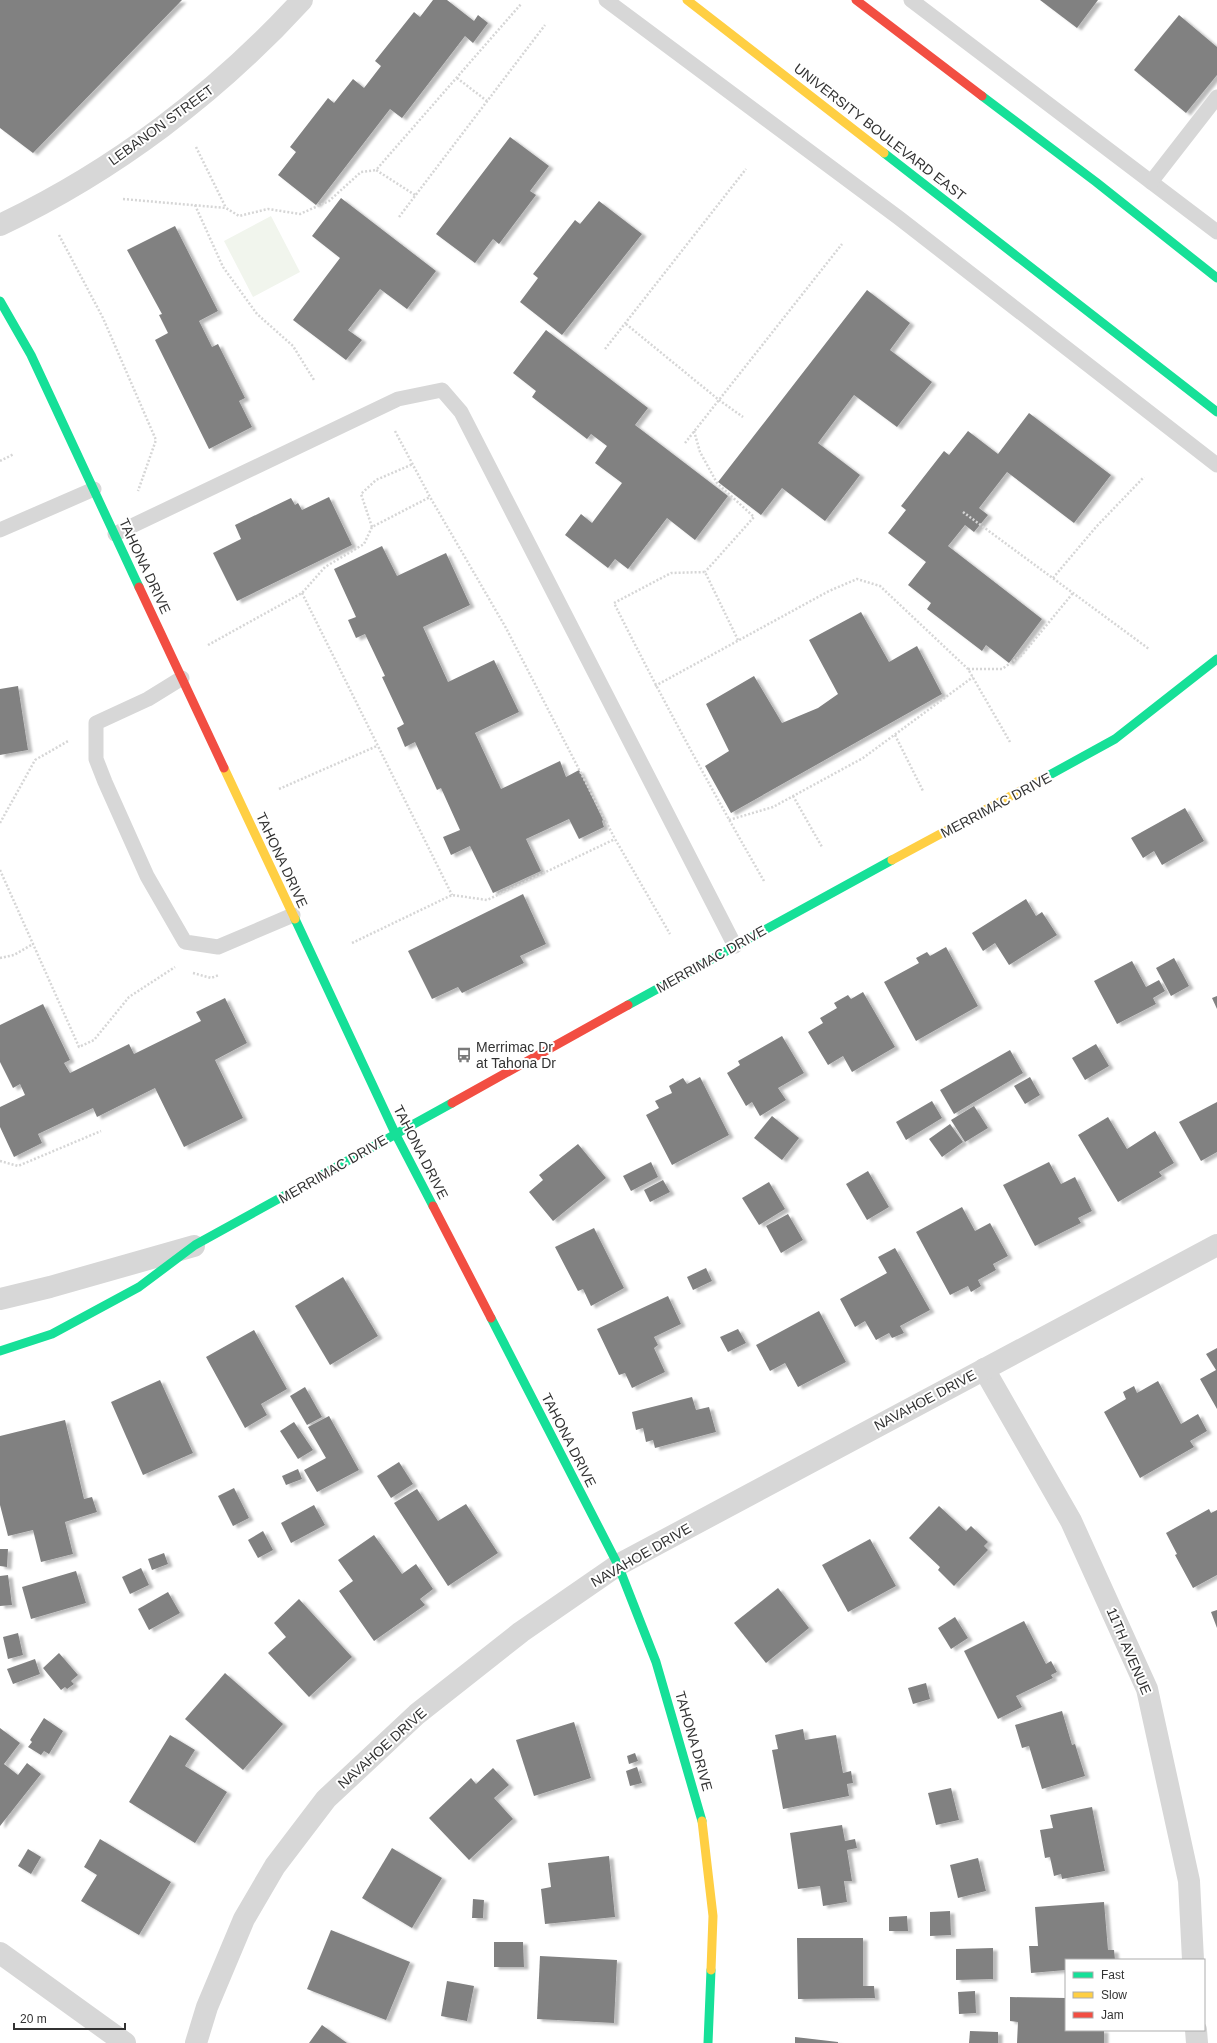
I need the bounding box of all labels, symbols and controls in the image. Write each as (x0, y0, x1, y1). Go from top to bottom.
street label: UNIVERSITY BOULEVARD EAST (791, 60, 969, 204)
street label: LEBANON STREET (105, 81, 217, 169)
street label: TAHONA DRIVE (116, 516, 174, 616)
street label: MERRIMAC DRIVE (938, 769, 1054, 841)
street label: TAHONA DRIVE (253, 810, 311, 910)
street label: MERRIMAC DRIVE (653, 922, 769, 996)
place label: Merrimac Dr at Tahona Dr (476, 1039, 556, 1071)
bus stop icon: Merrimac Dr at Tahona Dr (455, 1046, 473, 1064)
street label: TAHONA DRIVE (390, 1102, 452, 1202)
street label: MERRIMAC DRIVE (276, 1131, 390, 1207)
street label: NAVAHOE DRIVE (871, 1366, 979, 1434)
street label: TAHONA DRIVE (538, 1390, 600, 1490)
street label: NAVAHOE DRIVE (588, 1520, 694, 1590)
street label: 11TH AVENUE (1103, 1605, 1155, 1697)
street label: TAHONA DRIVE (672, 1689, 716, 1793)
street label: NAVAHOE DRIVE (335, 1704, 429, 1792)
legend (1065, 1959, 1205, 2031)
text: Fast (1101, 1968, 1125, 1982)
text: Slow (1101, 1988, 1127, 2002)
scale bar (14, 2005, 125, 2031)
text: Jam (1101, 2008, 1124, 2022)
text: 20 m (20, 2012, 47, 2026)

